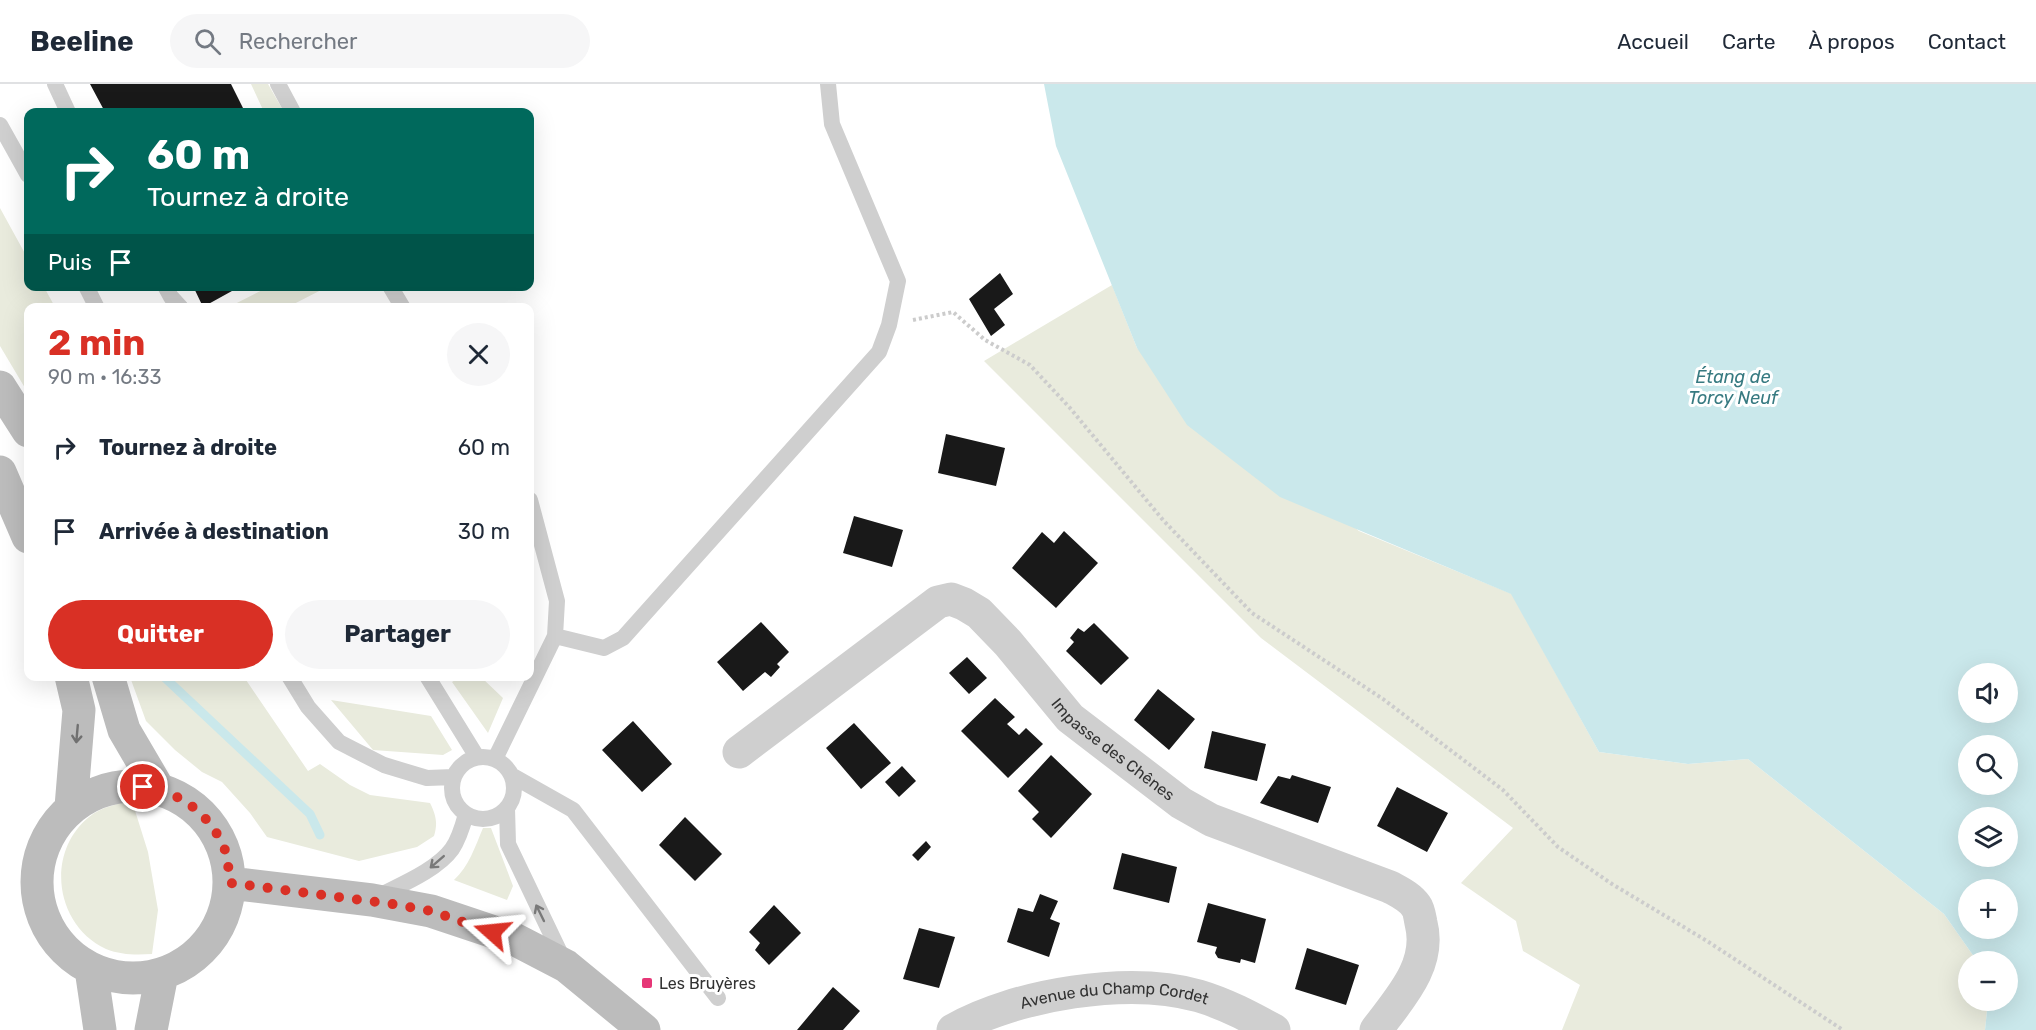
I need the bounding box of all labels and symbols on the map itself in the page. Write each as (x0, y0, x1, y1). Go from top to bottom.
water label: Étang de Torcy Neuf (1688, 366, 1780, 409)
street label: Impasse des Chênes (1047, 694, 1178, 805)
one-way arrow (71, 724, 82, 743)
pin (117, 761, 168, 812)
one-way arrow (430, 855, 445, 869)
position arrow (460, 900, 524, 964)
one-way arrow (533, 905, 545, 923)
place label: Les Bruyères (659, 974, 756, 993)
marker: Les Bruyères (640, 976, 654, 990)
street label: Avenue du Champ Cordet (1018, 979, 1211, 1013)

